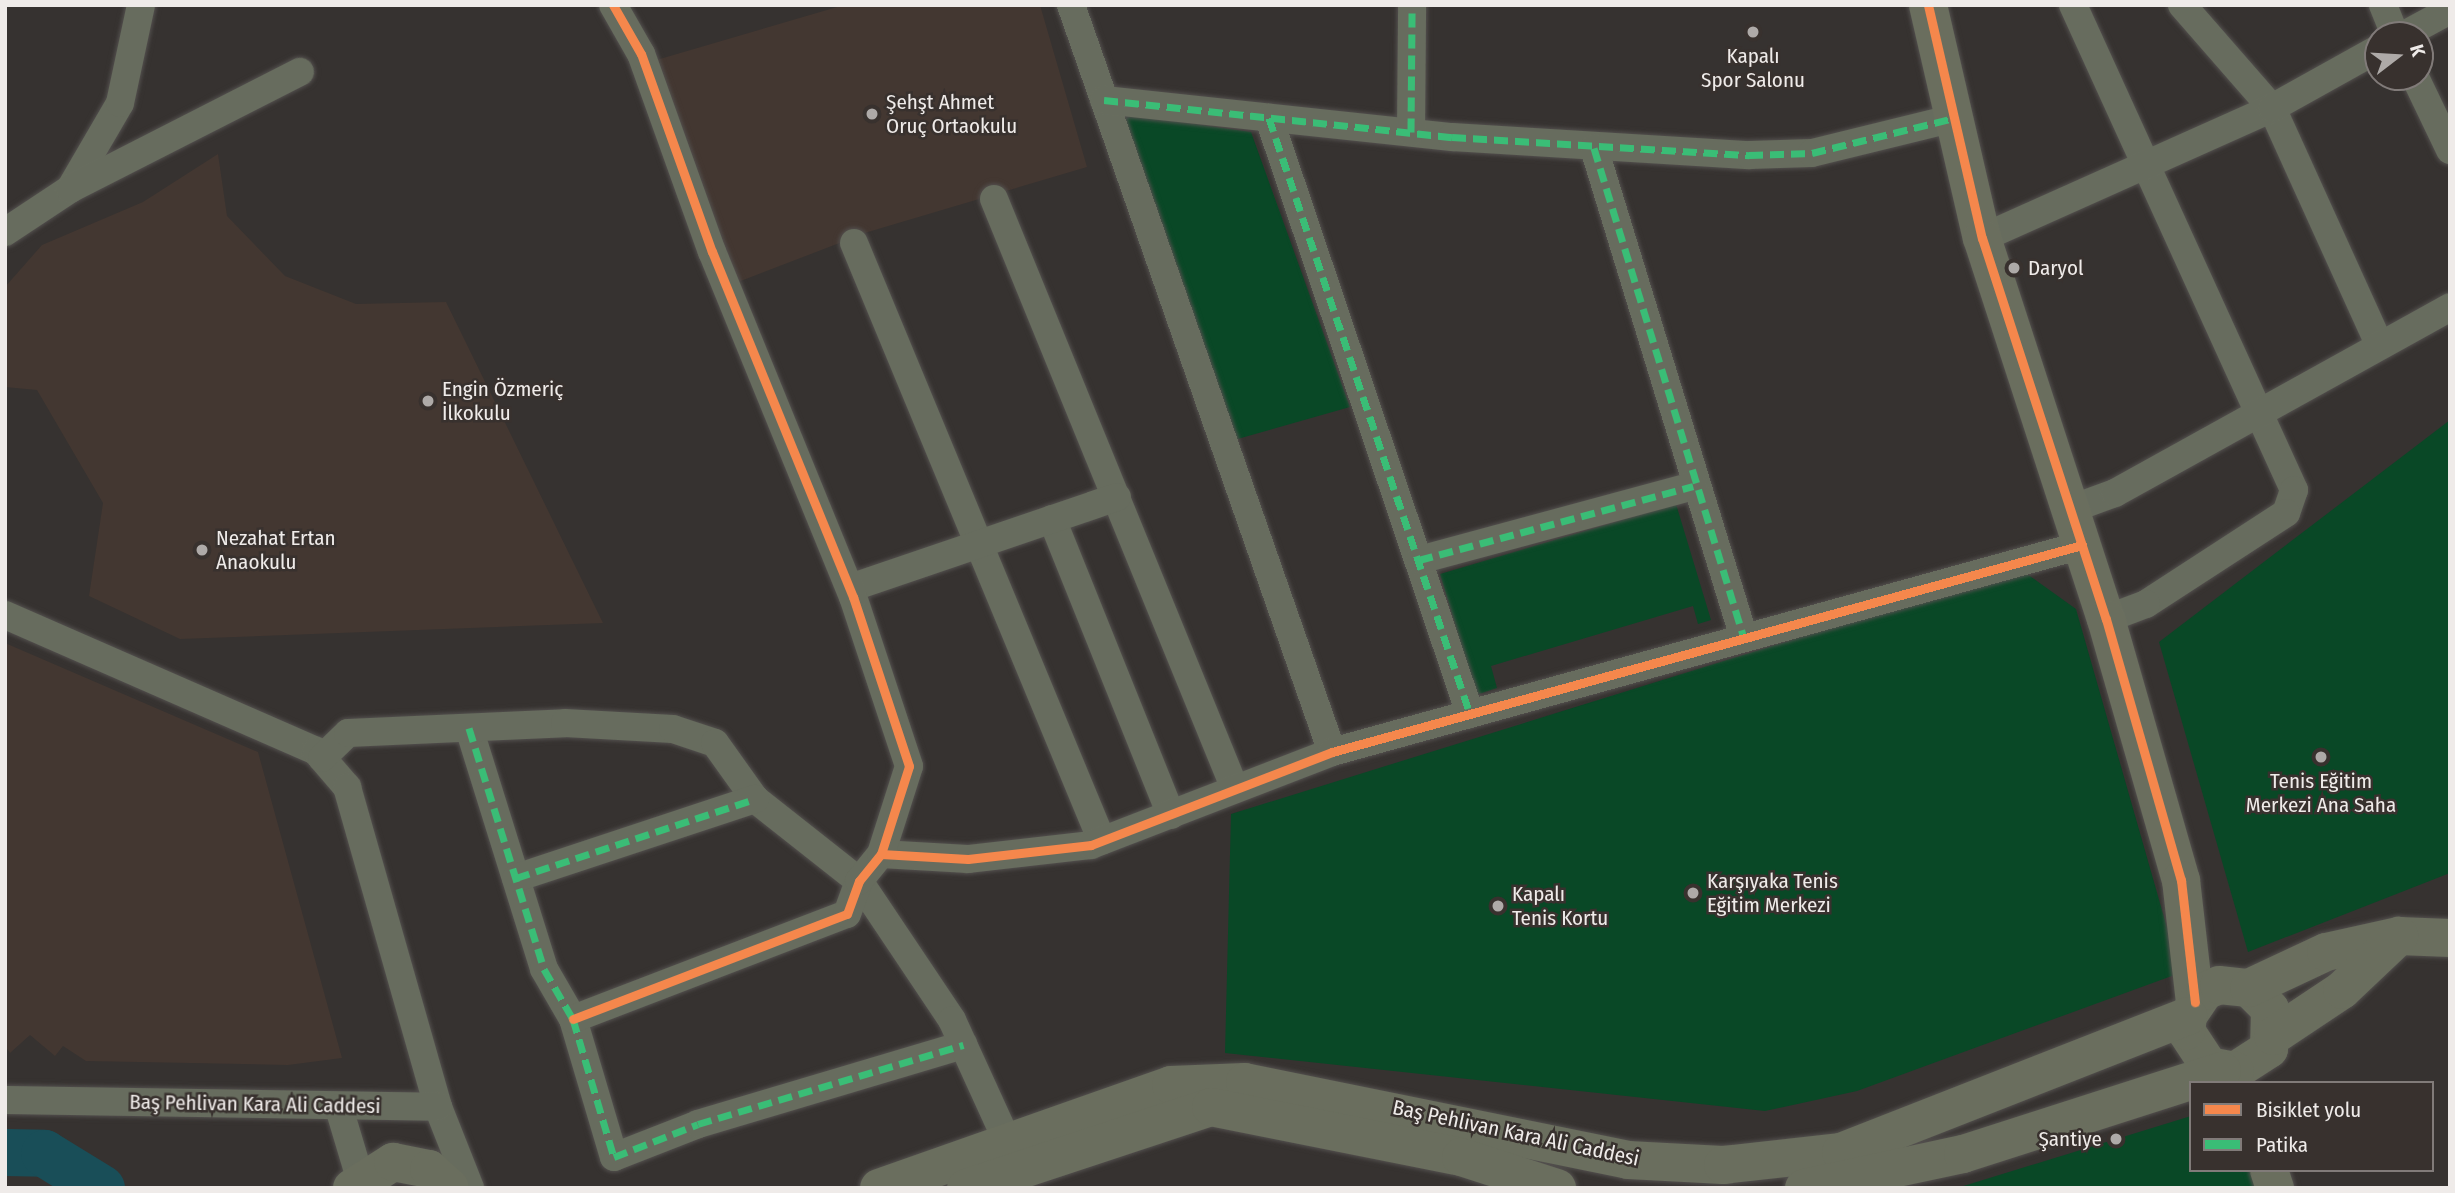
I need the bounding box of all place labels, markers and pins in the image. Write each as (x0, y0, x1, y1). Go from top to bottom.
marker: Kapalı Spor Salonu (1745, 24, 1761, 40)
place label: Kapalı Spor Salonu (1701, 43, 1805, 93)
place label: Şehşt Ahmet Oruç Ortaokulu (886, 89, 1017, 139)
marker: Şehşt Ahmet Oruç Ortaokulu (864, 106, 880, 122)
place label: Daryol (2028, 255, 2083, 281)
marker: Daryol (2006, 260, 2022, 276)
place label: Engin Özmeriç İlkokulu (442, 376, 563, 426)
marker: Engin Özmeriç İlkokulu (420, 393, 436, 409)
place label: Nezahat Ertan Anaokulu (216, 525, 336, 575)
marker: Nezahat Ertan Anaokulu (194, 542, 210, 558)
marker: Tenis Eğitim Merkezi Ana Saha (2313, 749, 2329, 765)
place label: Tenis Eğitim Merkezi Ana Saha (2246, 768, 2396, 818)
place label: Karşıyaka Tenis Eğitim Merkezi (1707, 868, 1838, 918)
place label: Kapalı Tenis Kortu (1512, 881, 1608, 931)
marker: Karşıyaka Tenis Eğitim Merkezi (1685, 885, 1701, 901)
marker: Kapalı Tenis Kortu (1490, 898, 1506, 914)
place label: Şantiye (2038, 1126, 2102, 1152)
marker: Şantiye (2108, 1131, 2124, 1147)

